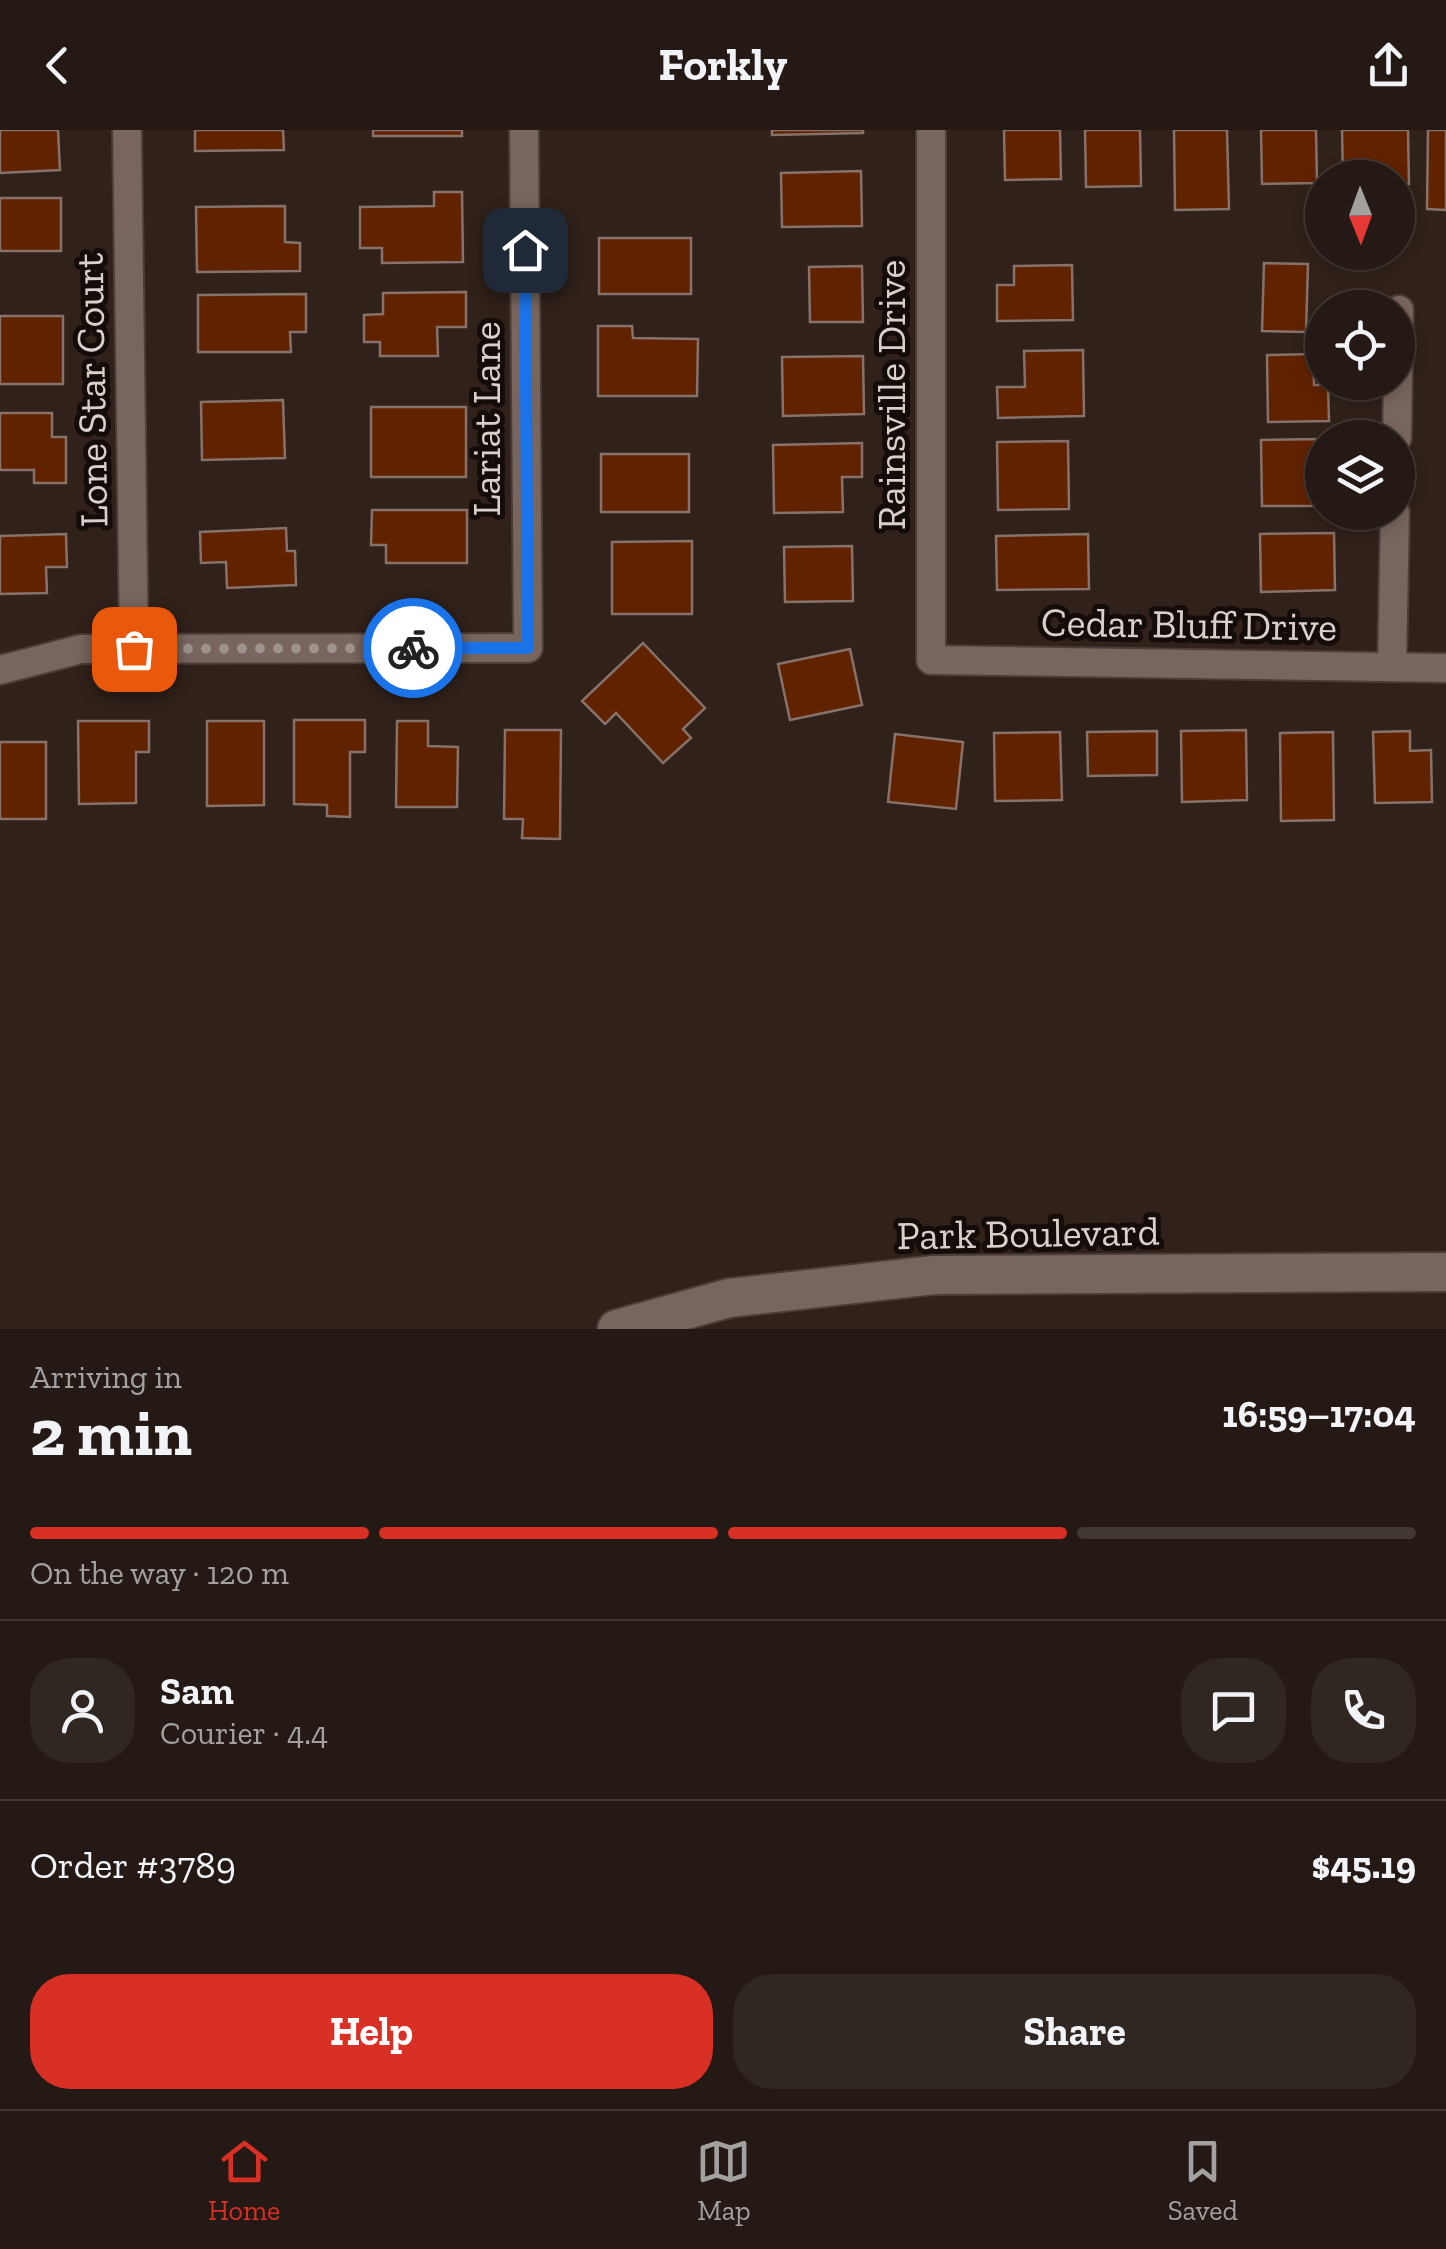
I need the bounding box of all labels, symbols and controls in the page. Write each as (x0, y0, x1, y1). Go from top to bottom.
icon: back (30, 38, 85, 93)
text: Forkly (659, 38, 787, 92)
icon: share (1361, 38, 1416, 93)
north arrow (1305, 160, 1415, 270)
map controls (1305, 160, 1415, 530)
pin (483, 208, 568, 293)
icon: home (498, 223, 553, 278)
street label: Lone Star Court (65, 252, 117, 528)
street label: Rainsville Drive (867, 260, 915, 530)
button: locate (1305, 290, 1415, 400)
street label: Lariat Lane (462, 321, 510, 517)
button: layers (1305, 420, 1415, 530)
street label: Cedar Bluff Drive (1041, 597, 1337, 651)
courier (363, 598, 463, 698)
pin (92, 607, 177, 692)
icon: bike (386, 621, 441, 676)
icon: bag (107, 622, 162, 677)
street label: Park Boulevard (896, 1207, 1160, 1259)
text: Arriving in (30, 1358, 182, 1396)
text: 16:59–17:04 (1222, 1391, 1416, 1437)
text: 2 min (30, 1394, 192, 1472)
text: On the way · 120 m (30, 1554, 289, 1592)
button: person (30, 1658, 135, 1763)
button: chat (1181, 1658, 1286, 1763)
button: phone (1311, 1658, 1416, 1763)
text: Sam (160, 1668, 234, 1714)
text: Courier · 4.4 (160, 1714, 328, 1752)
text: Order #3789 (30, 1842, 236, 1888)
text: $45.19 (1311, 1842, 1416, 1888)
button: Help (30, 1974, 713, 2089)
button: Share (733, 1974, 1416, 2089)
tab: Home (208, 2134, 280, 2227)
tab: Map (696, 2134, 751, 2227)
tab: Saved (1168, 2134, 1238, 2227)

